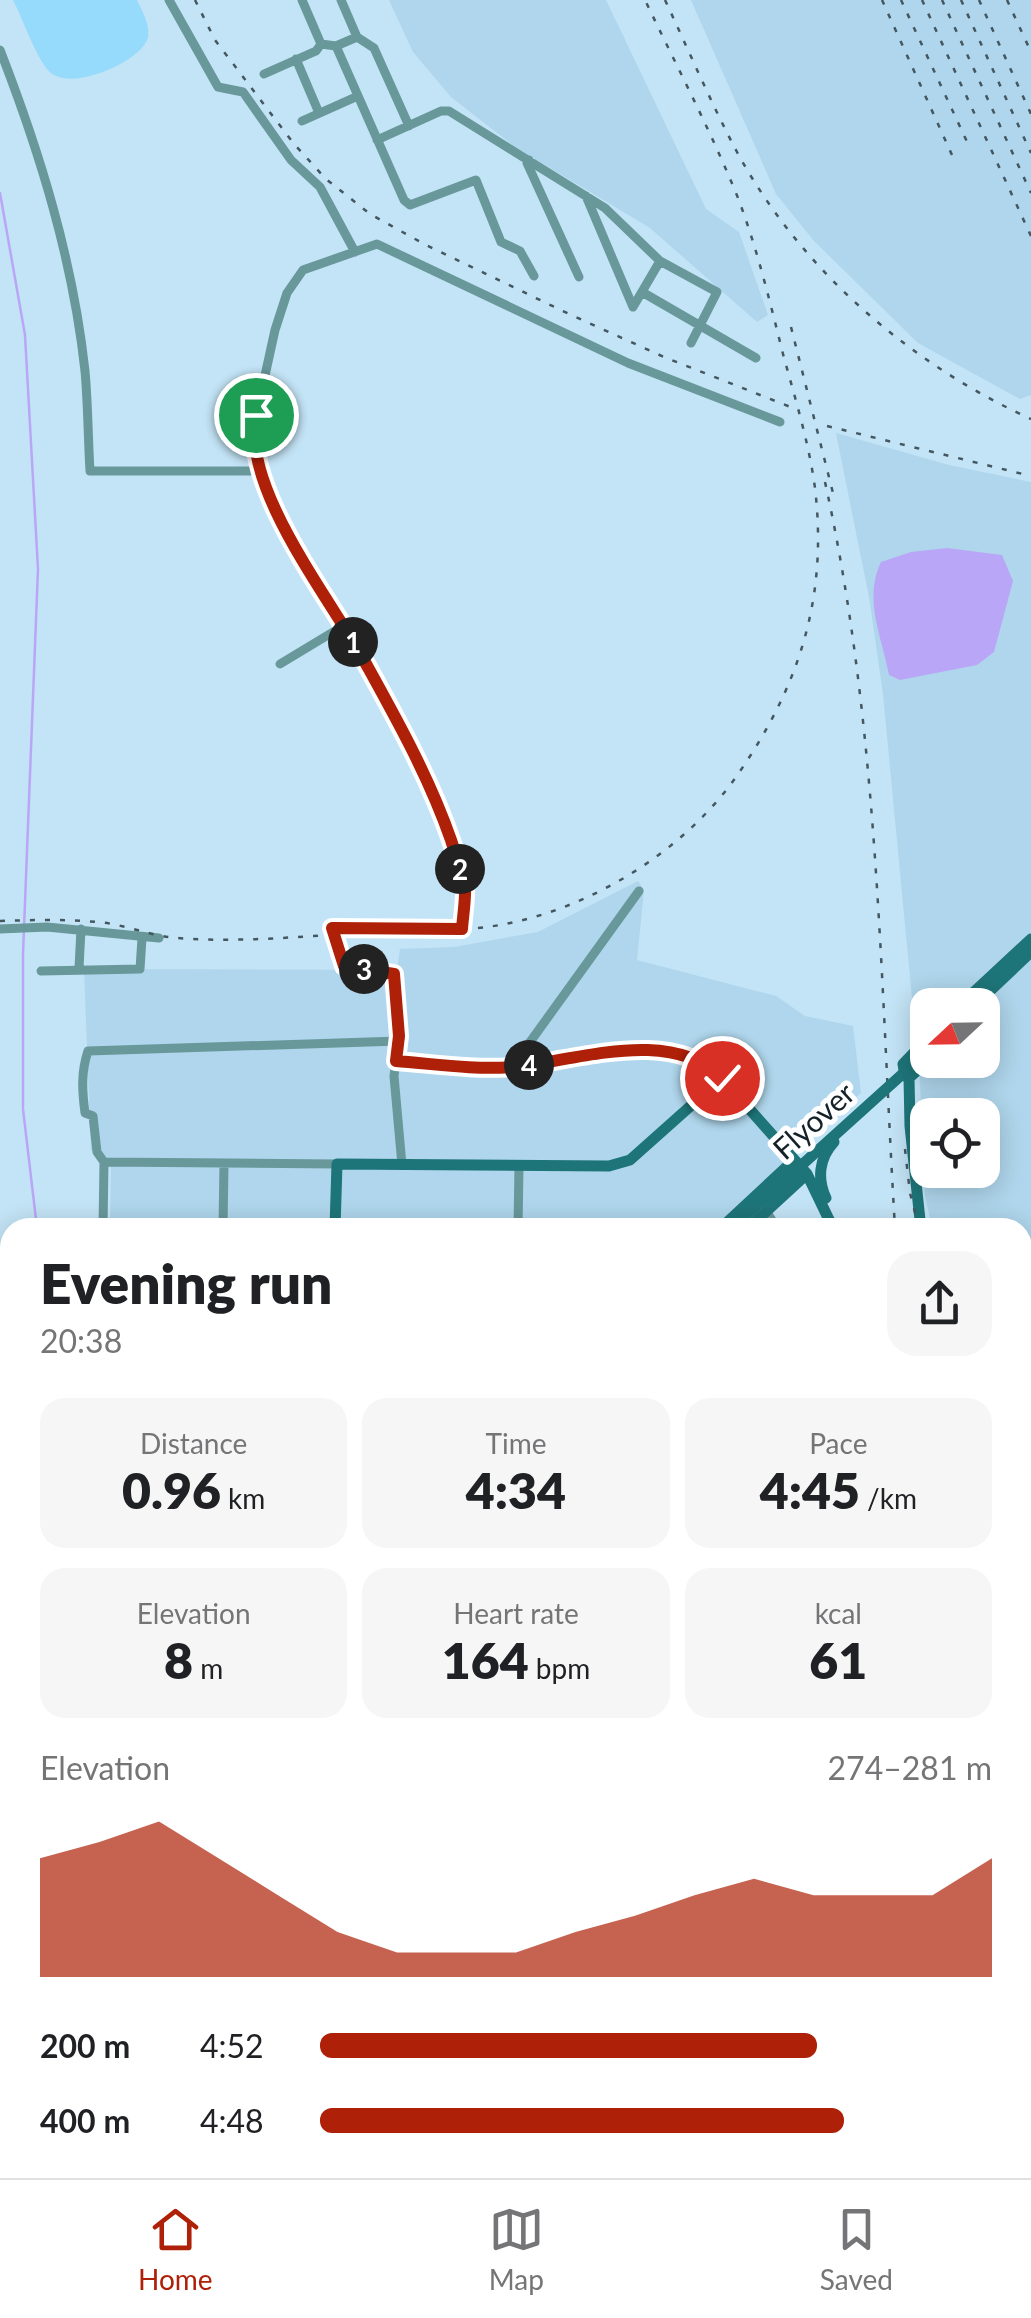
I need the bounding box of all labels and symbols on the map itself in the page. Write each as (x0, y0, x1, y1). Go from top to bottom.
pin (214, 373, 299, 458)
pin: 1 (328, 617, 378, 667)
pin: 2 (435, 844, 485, 894)
pin: 3 (339, 944, 389, 994)
north arrow (910, 988, 1000, 1078)
pin (680, 1036, 765, 1121)
pin: 4 (504, 1040, 554, 1090)
street label: Flyover (765, 1074, 861, 1166)

